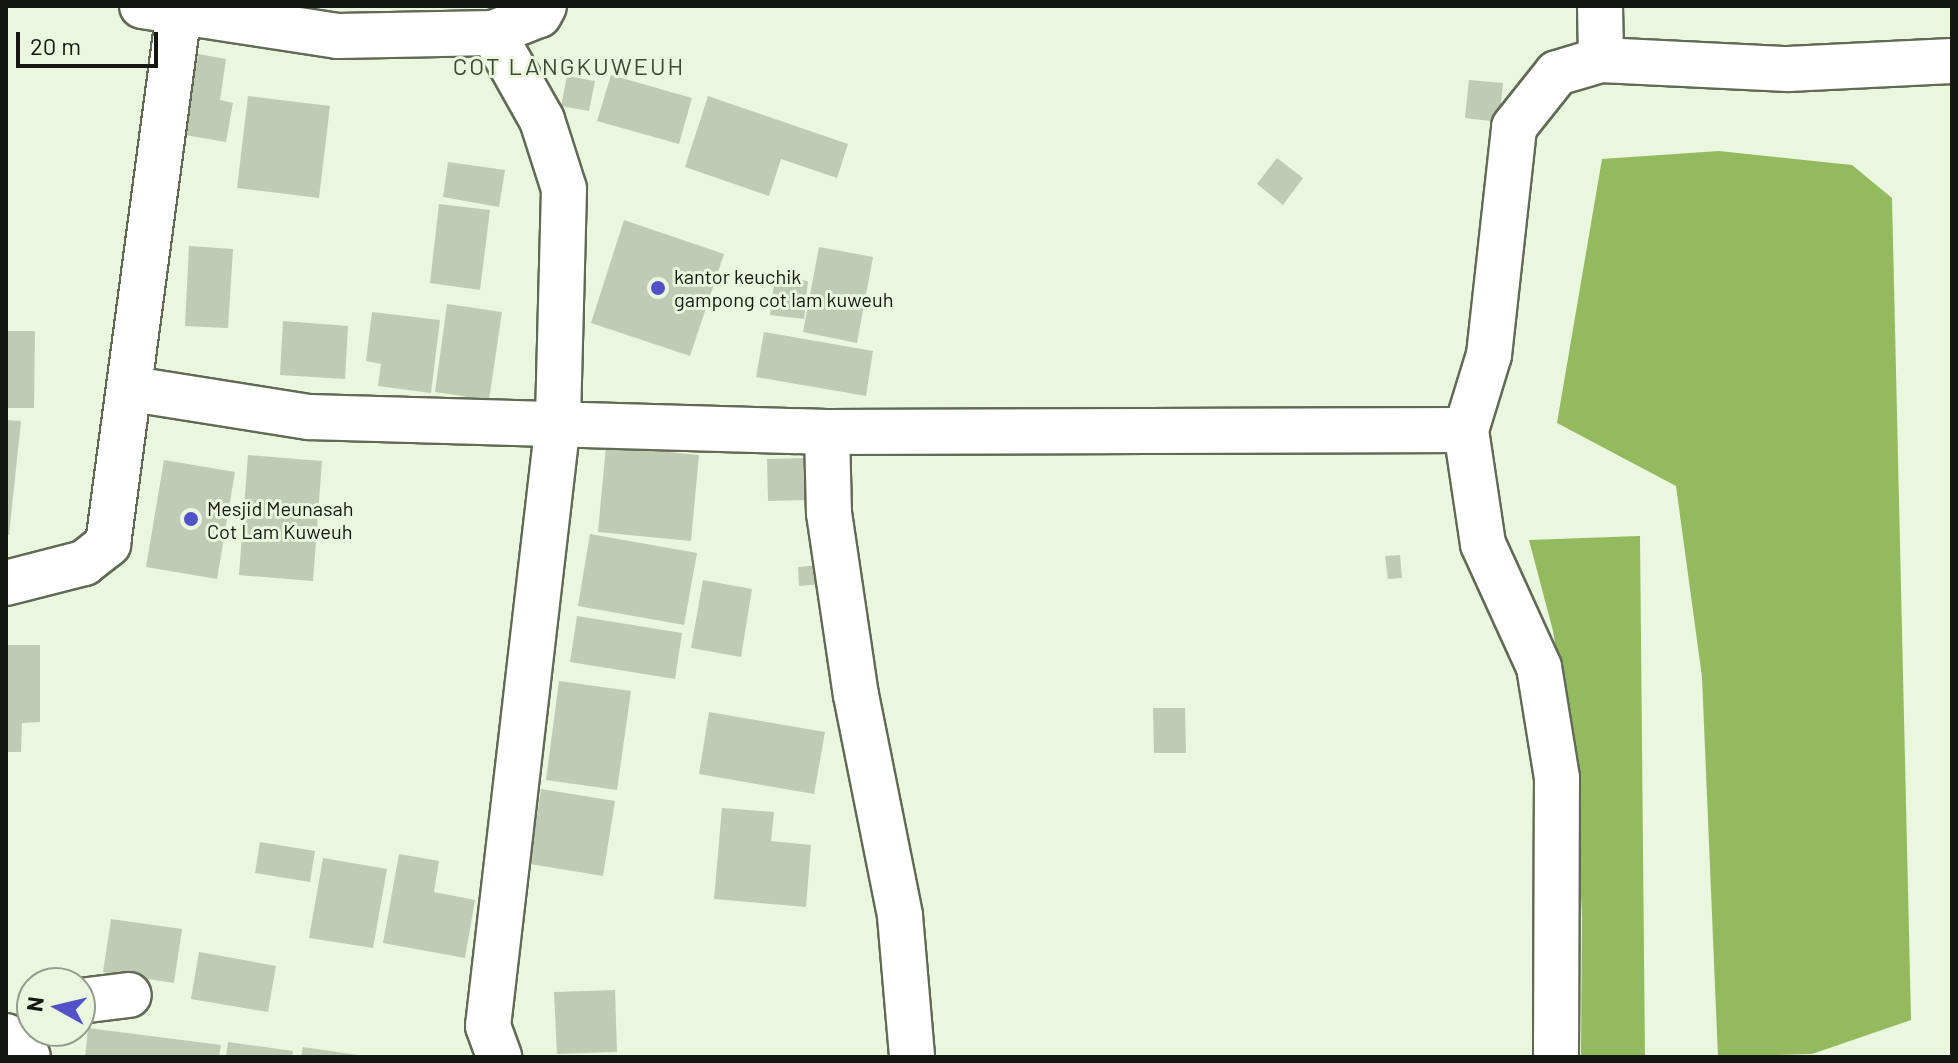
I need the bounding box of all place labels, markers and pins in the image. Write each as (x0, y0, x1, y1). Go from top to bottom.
place label: kantor keuchik gampong cot lam kuweuh (674, 264, 893, 311)
marker: kantor keuchik gampong cot lam kuweuh (649, 279, 667, 297)
place label: Mesjid Meunasah Cot Lam Kuweuh (207, 496, 354, 543)
marker: Mesjid Meunasah Cot Lam Kuweuh (182, 510, 200, 528)

